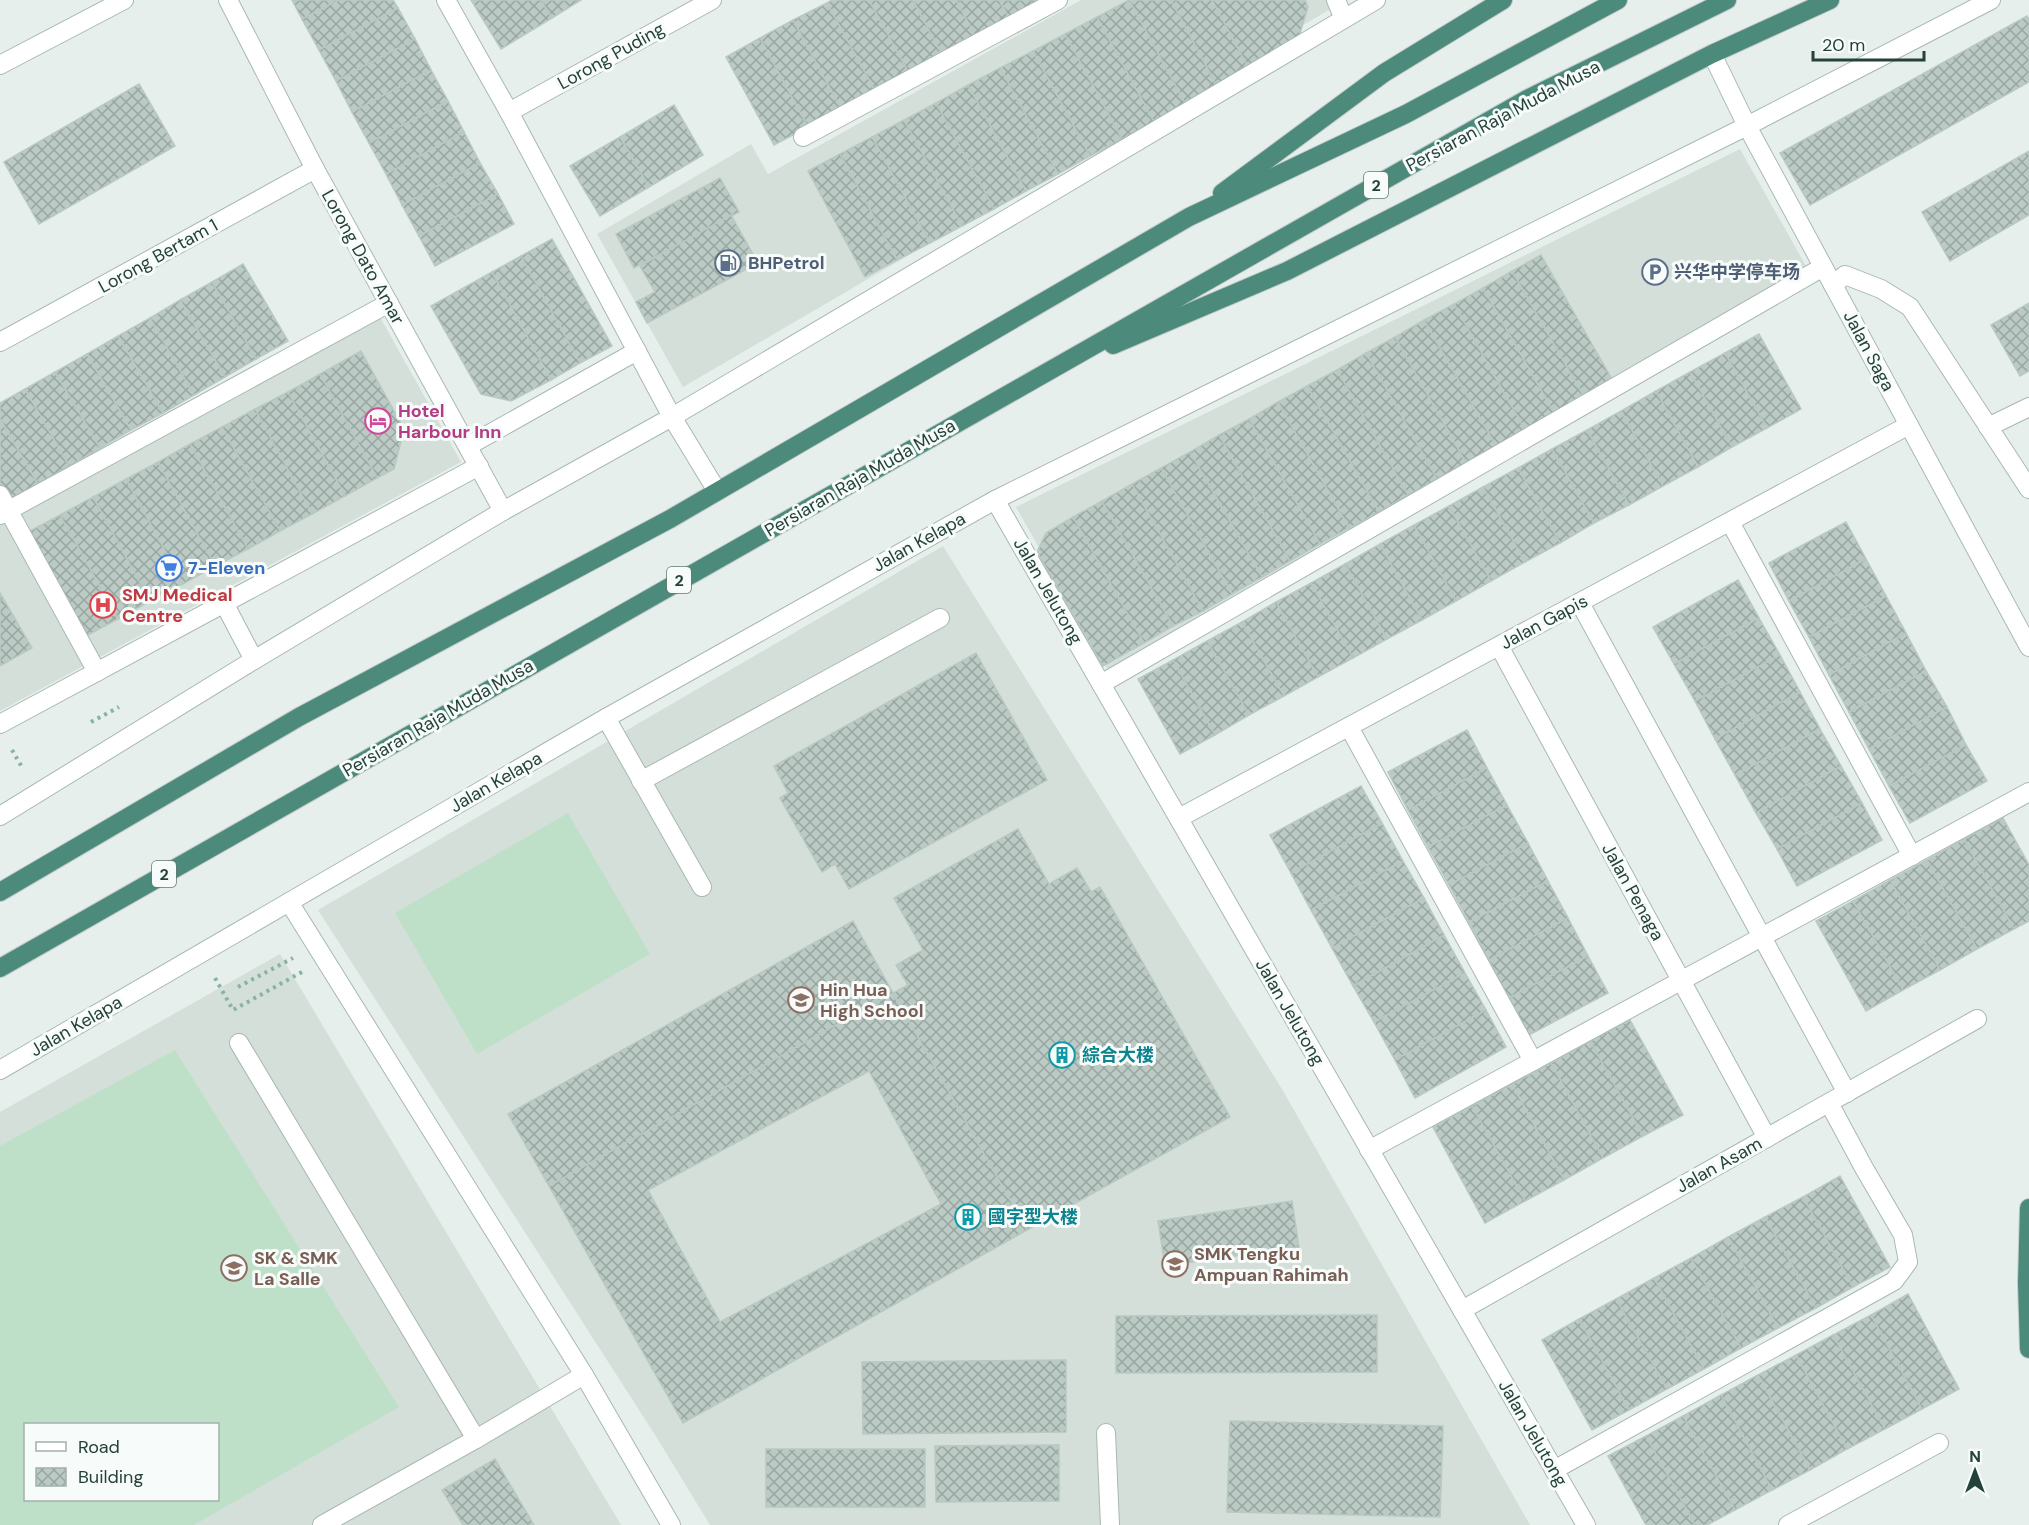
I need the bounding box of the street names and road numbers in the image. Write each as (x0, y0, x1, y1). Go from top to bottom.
street label: Lorong Puding (553, 17, 669, 95)
street label: Persiaran Raja Muda Musa (1402, 55, 1604, 177)
road number: 2 (1364, 172, 1388, 198)
street label: Lorong Dato Amar (316, 185, 410, 329)
street label: Lorong Bertam 1 (94, 213, 222, 299)
street label: Jalan Saga (1838, 307, 1900, 395)
street label: Persiaran Raja Muda Musa (760, 414, 960, 542)
street label: Jalan Kelapa (868, 507, 970, 577)
street label: Jalan Jelutong (1008, 533, 1088, 649)
road number: 2 (667, 567, 691, 593)
street label: Jalan Gapis (1496, 589, 1592, 655)
street label: Persiaran Raja Muda Musa (338, 654, 538, 782)
street label: Jalan Kelapa (446, 746, 546, 818)
street label: Jalan Penaga (1596, 839, 1670, 945)
road number: 2 (152, 861, 176, 887)
street label: Jalan Jelutong (1250, 954, 1330, 1070)
street label: Jalan Kelapa (26, 990, 126, 1062)
street label: Jalan Asam (1672, 1132, 1766, 1198)
street label: Jalan Jelutong (1493, 1375, 1573, 1491)

